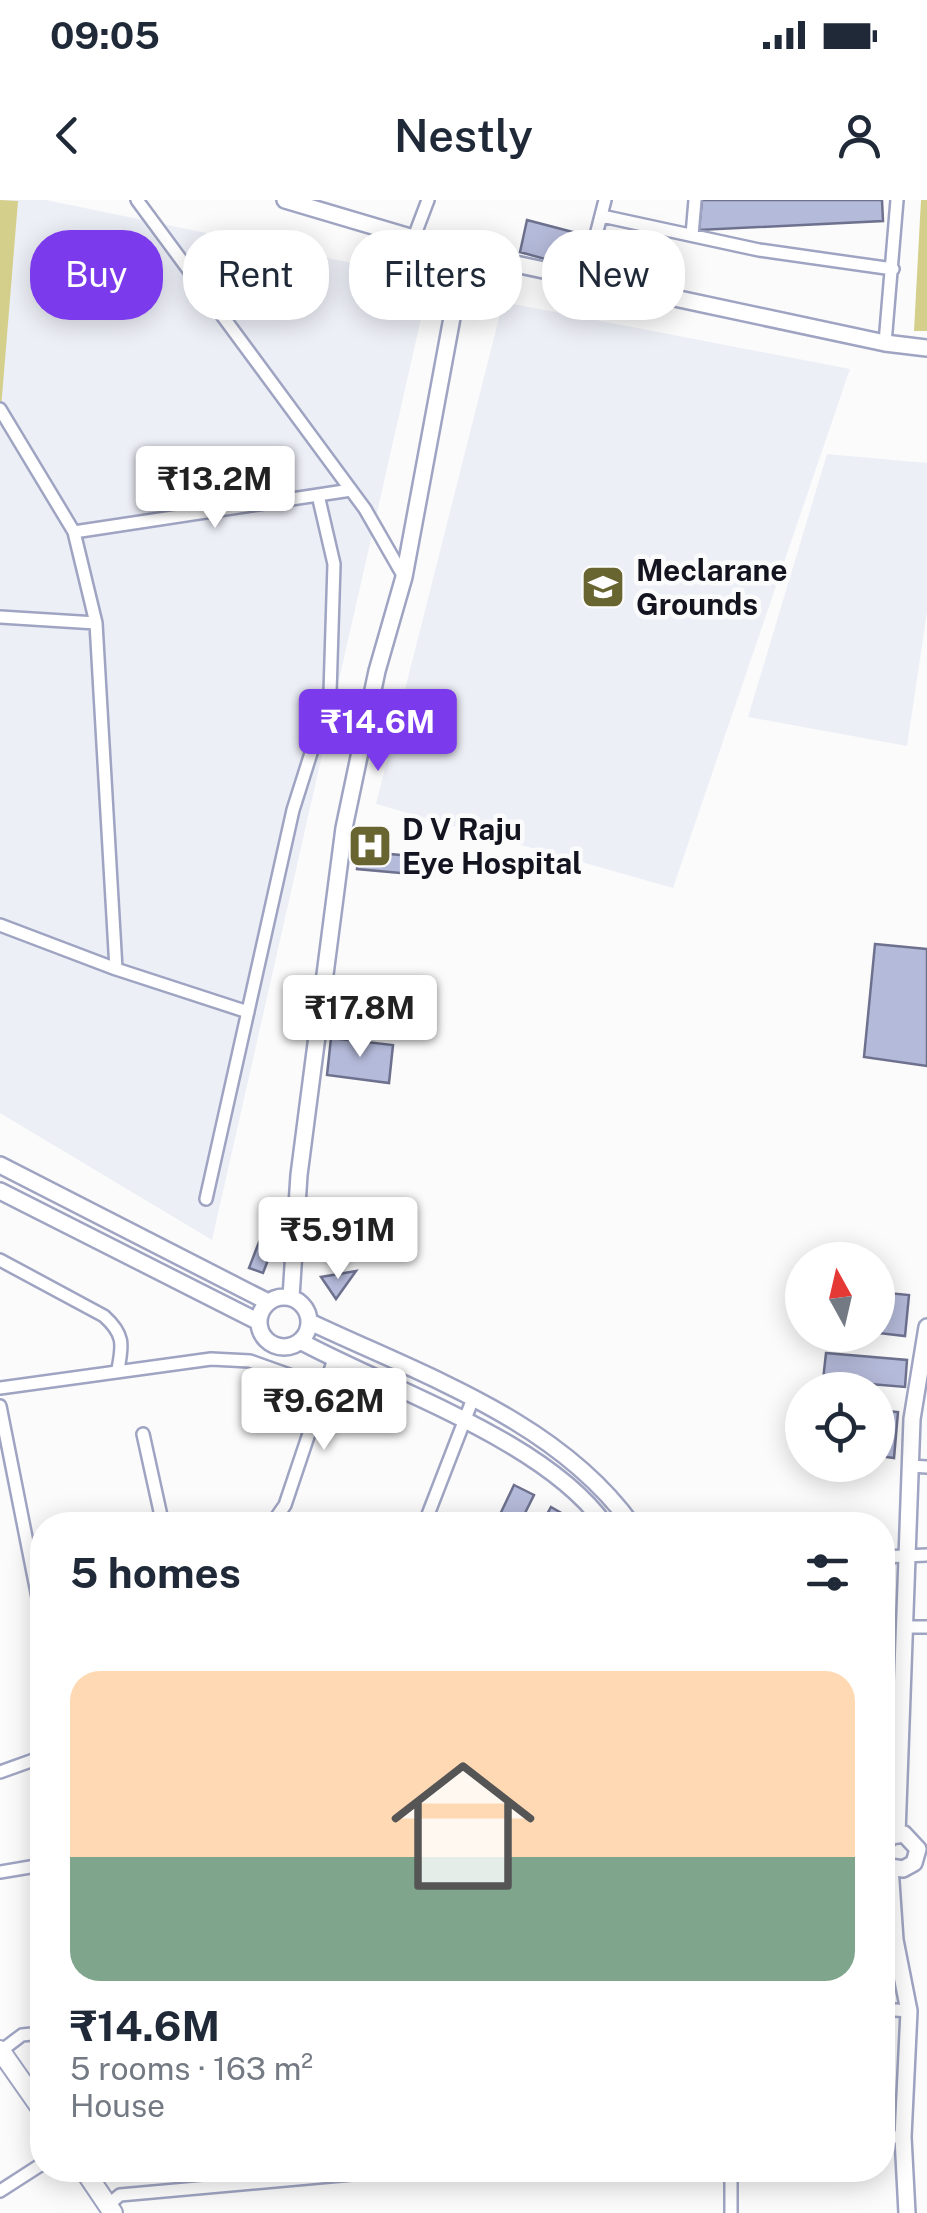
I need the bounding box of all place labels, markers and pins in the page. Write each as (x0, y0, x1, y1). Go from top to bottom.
pin: ₹13.2M (134, 446, 296, 531)
place label: Meclarane Grounds (636, 552, 788, 622)
school or university icon: Meclarane Grounds (580, 564, 626, 610)
pin: ₹14.6M (297, 689, 459, 774)
place label: D V Raju Eye Hospital (402, 811, 582, 881)
hospital icon: D V Raju Eye Hospital (347, 823, 393, 869)
pin: ₹17.8M (279, 975, 441, 1060)
pin: ₹5.91M (257, 1197, 419, 1282)
pin: ₹9.62M (243, 1368, 405, 1453)

